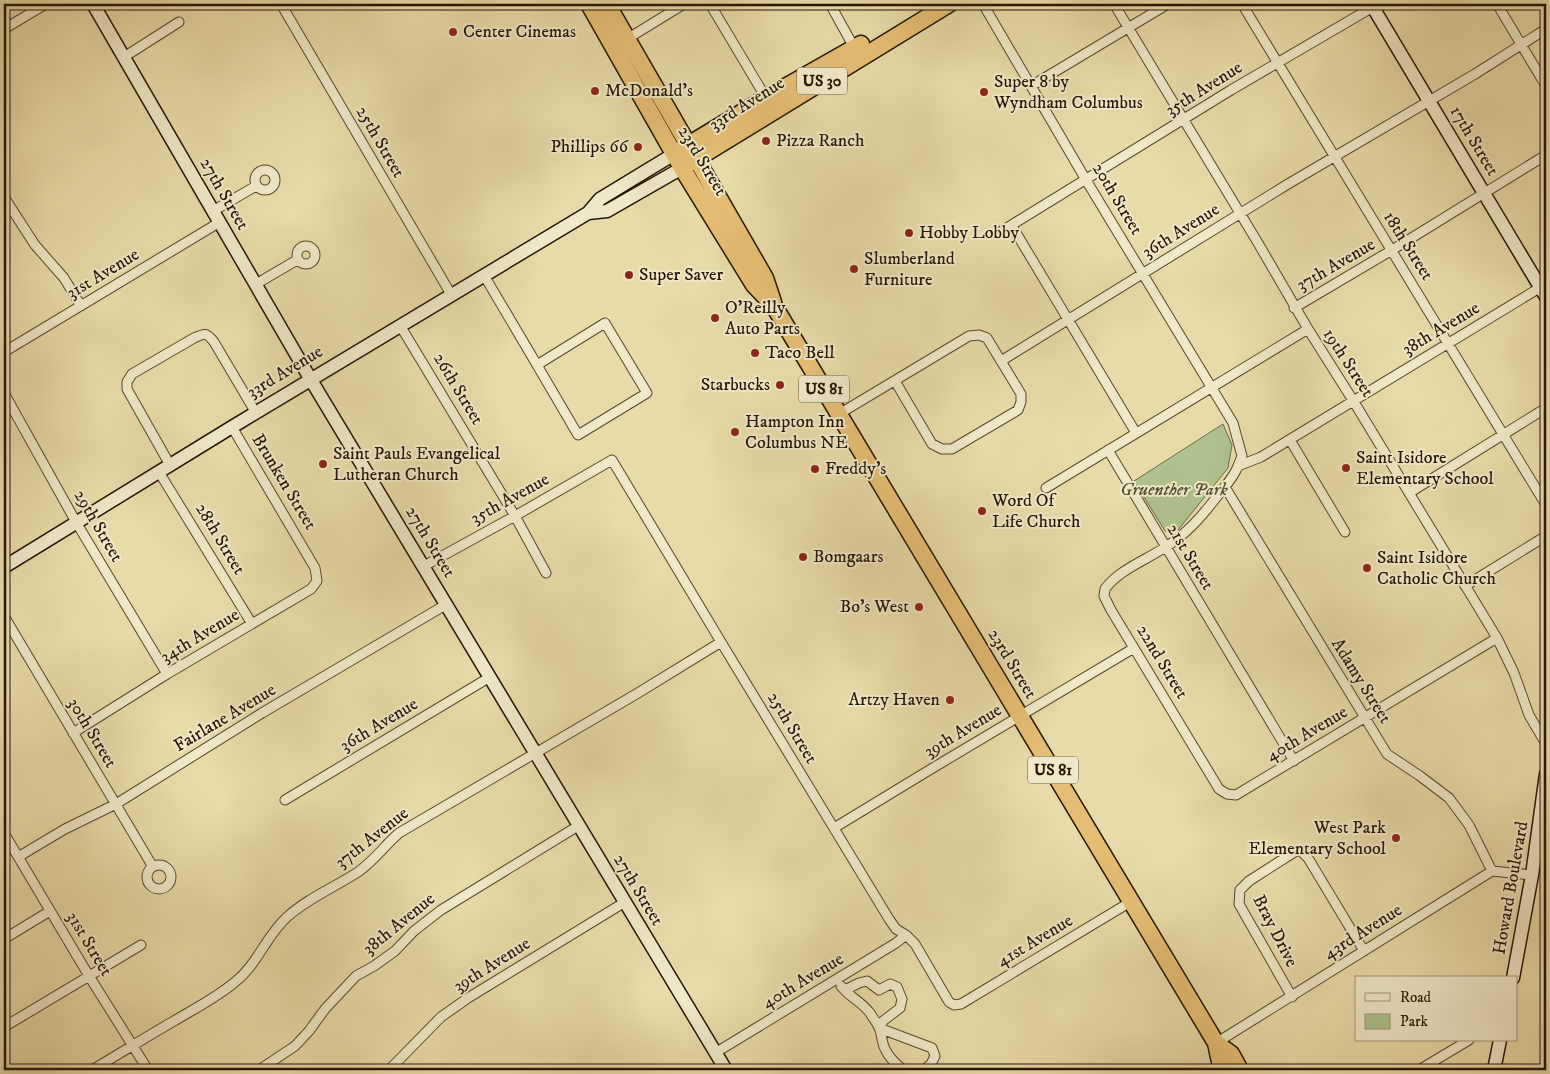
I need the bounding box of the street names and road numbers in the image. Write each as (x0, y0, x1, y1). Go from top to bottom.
street label: 35th Avenue (1161, 57, 1247, 121)
road number: US 30 (797, 68, 847, 94)
street label: 33rd Avenue (705, 72, 789, 136)
street label: 25th Street (351, 102, 409, 182)
street label: 17th Street (1445, 102, 1504, 180)
street label: 23rd Street (673, 122, 732, 200)
street label: 27th Street (195, 154, 254, 234)
street label: 20th Street (1087, 159, 1147, 239)
street label: 36th Avenue (1138, 199, 1224, 263)
street label: 18th Street (1378, 207, 1438, 285)
street label: 37th Avenue (1293, 234, 1379, 296)
street label: 31st Avenue (63, 244, 143, 304)
street label: 38th Avenue (1398, 297, 1484, 361)
street label: 19th Street (1318, 325, 1378, 402)
street label: 33rd Avenue (243, 341, 327, 403)
street label: 26th Street (428, 349, 488, 429)
road number: US 81 (799, 376, 849, 402)
street label: Brunken Street (247, 430, 321, 534)
street label: 35th Avenue (467, 468, 553, 530)
street label: 29th Street (69, 486, 128, 566)
street label: 28th Street (190, 499, 250, 579)
street label: 27th Street (400, 502, 460, 582)
street label: 21st Street (1162, 520, 1219, 594)
street label: 34th Avenue (157, 604, 243, 668)
street label: 22nd Street (1131, 621, 1193, 703)
street label: 23rd Street (983, 625, 1042, 703)
street label: Adamy Street (1326, 634, 1396, 728)
street label: Fairlane Avenue (170, 679, 280, 757)
street label: 25th Street (762, 688, 822, 768)
street label: 36th Avenue (336, 693, 422, 757)
street label: 30th Street (62, 694, 122, 772)
street label: 39th Avenue (920, 699, 1006, 763)
street label: 40th Avenue (1262, 701, 1352, 767)
road number: US 81 (1028, 756, 1078, 784)
street label: 37th Avenue (331, 802, 413, 874)
street label: Howard Boulevard (1488, 820, 1534, 956)
street label: 27th Street (608, 850, 668, 930)
street label: 38th Avenue (358, 888, 440, 960)
street label: Bray Drive (1247, 891, 1303, 971)
street label: 43rd Avenue (1320, 899, 1406, 965)
street label: 31st Street (61, 908, 117, 981)
street label: 41st Avenue (993, 910, 1077, 972)
street label: 39th Avenue (449, 933, 535, 997)
street label: 40th Avenue (758, 948, 848, 1014)

